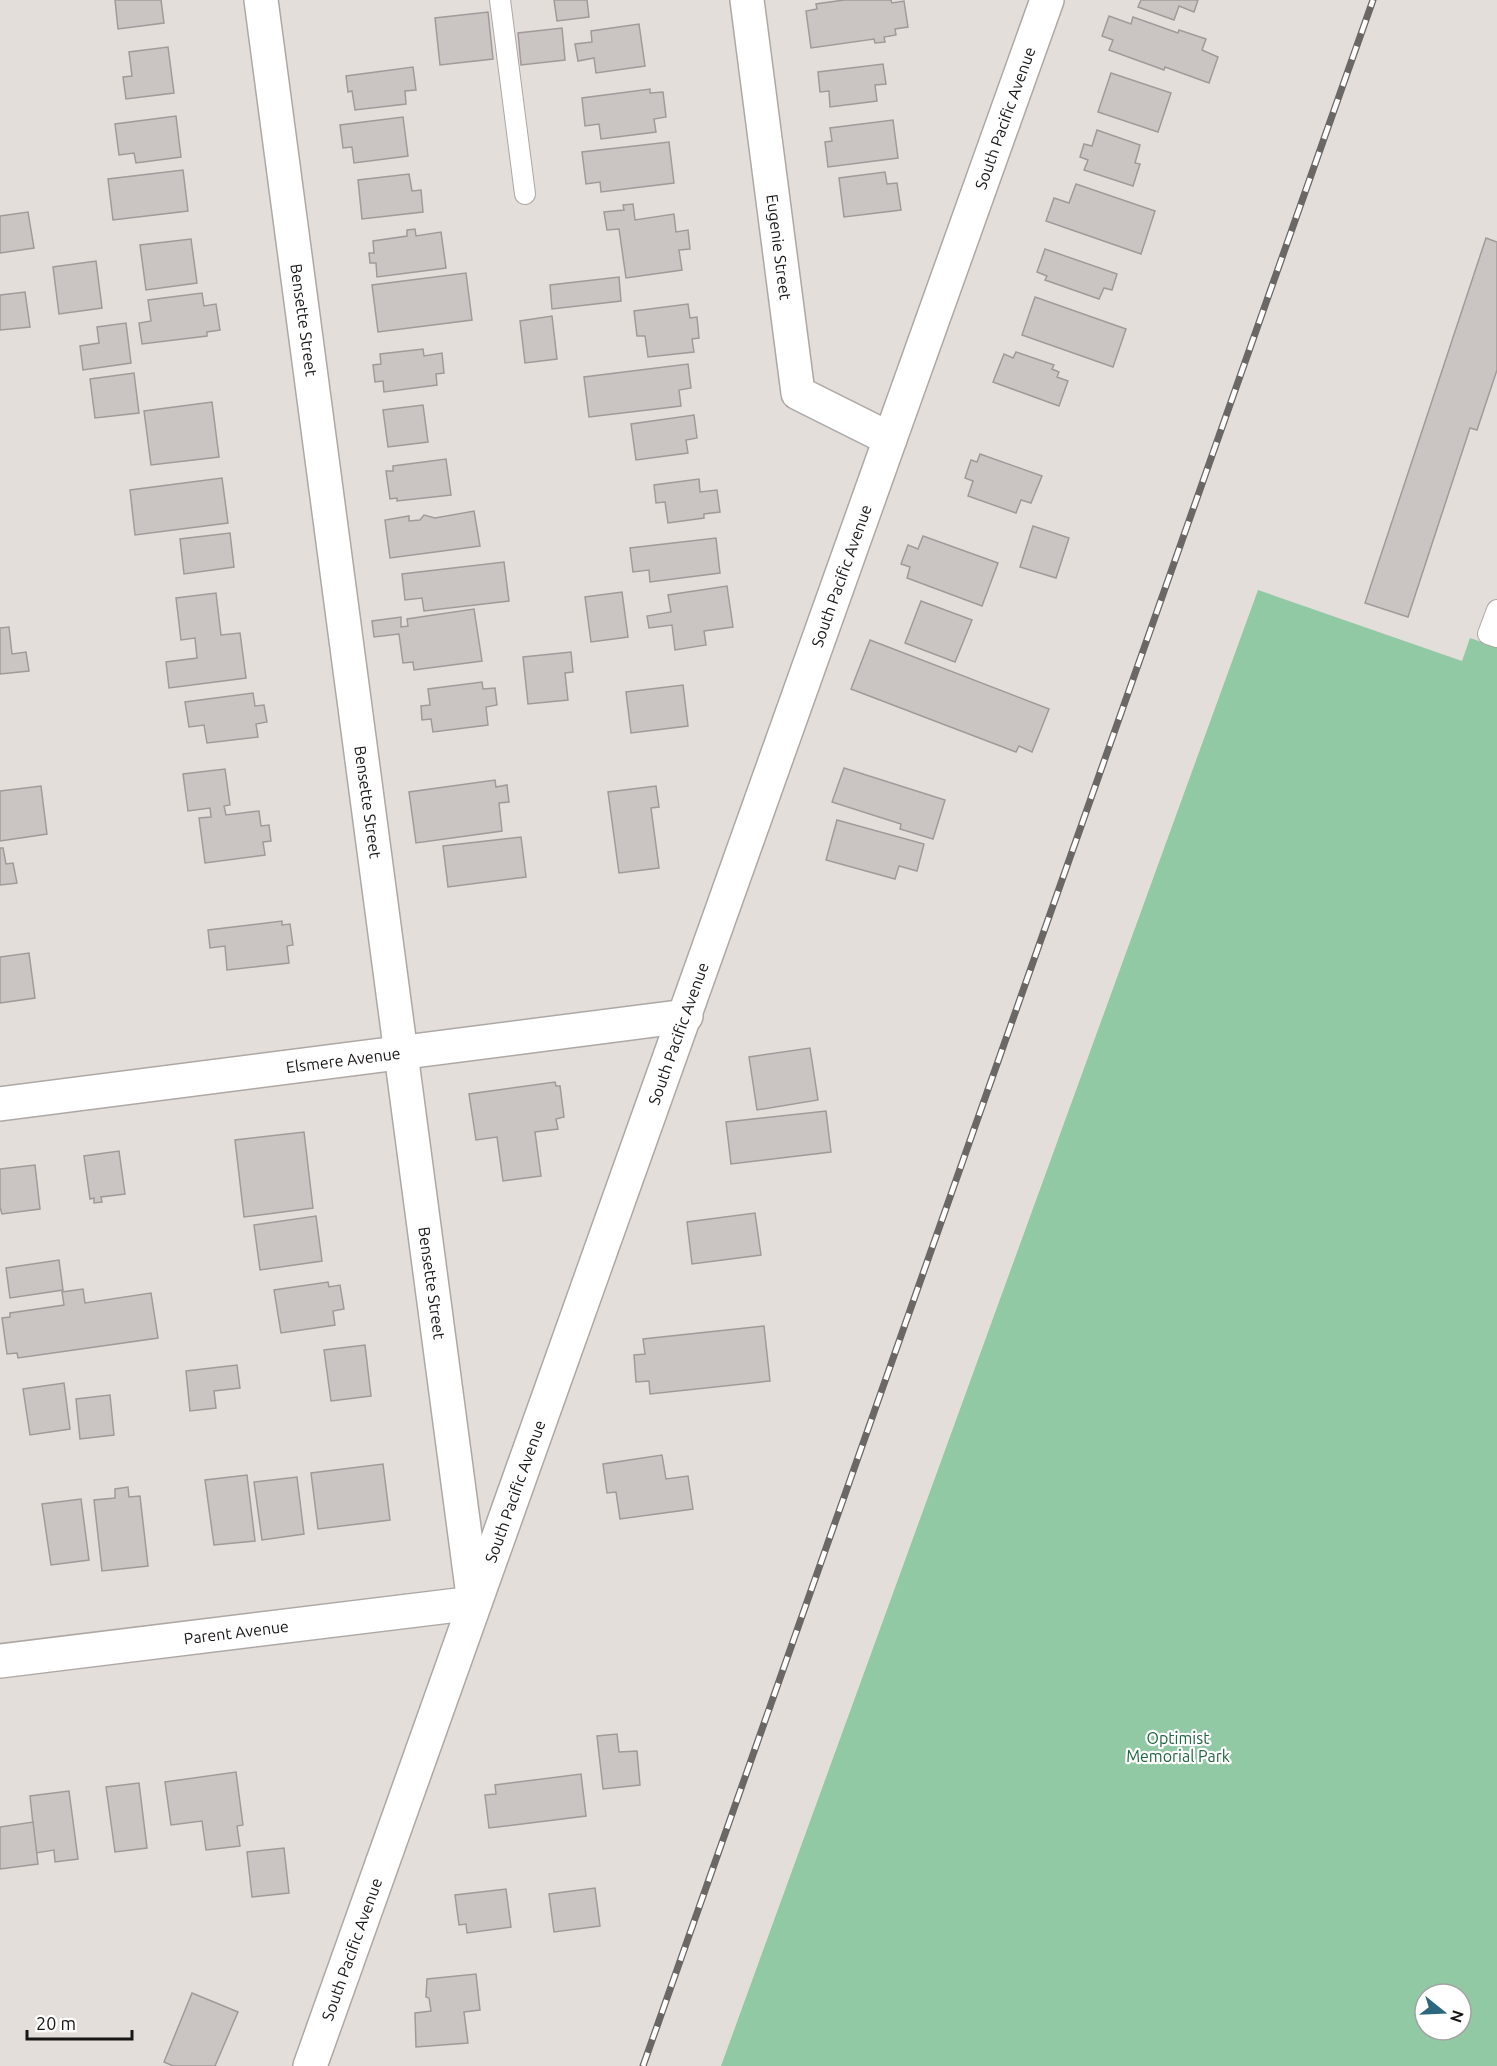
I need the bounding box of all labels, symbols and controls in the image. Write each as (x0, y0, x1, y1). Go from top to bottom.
street label: South Pacific Avenue (971, 44, 1039, 192)
street label: Eugenie Street (763, 193, 795, 302)
street label: Bensette Street (287, 262, 321, 378)
street label: South Pacific Avenue (808, 502, 875, 650)
street label: Bensette Street (351, 744, 385, 860)
street label: South Pacific Avenue (644, 960, 712, 1107)
street label: Elsmere Avenue (285, 1044, 402, 1076)
street label: Bensette Street (415, 1225, 449, 1341)
street label: South Pacific Avenue (481, 1418, 549, 1565)
street label: Parent Avenue (183, 1617, 290, 1647)
park label: Optimist Memorial Park (1126, 1729, 1230, 1765)
street label: South Pacific Avenue (318, 1875, 385, 2023)
north arrow (1413, 1982, 1473, 2042)
scale bar (27, 2003, 132, 2041)
text: N (1447, 2008, 1468, 2025)
text: 20 m (36, 2013, 76, 2033)

